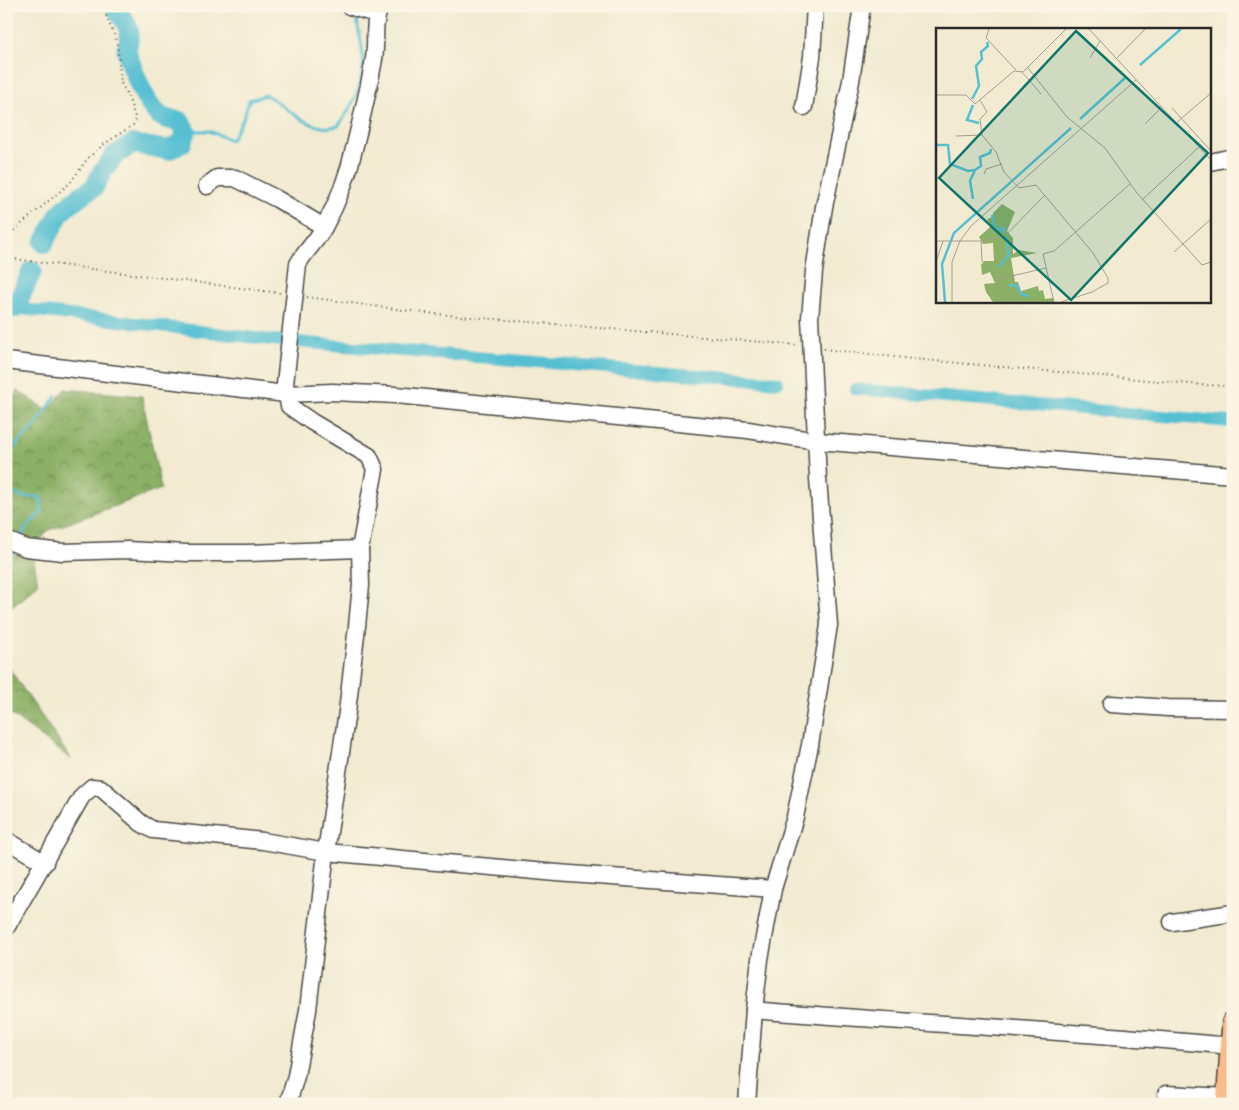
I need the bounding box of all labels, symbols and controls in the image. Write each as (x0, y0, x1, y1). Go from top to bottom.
inset map (936, 28, 1212, 302)

